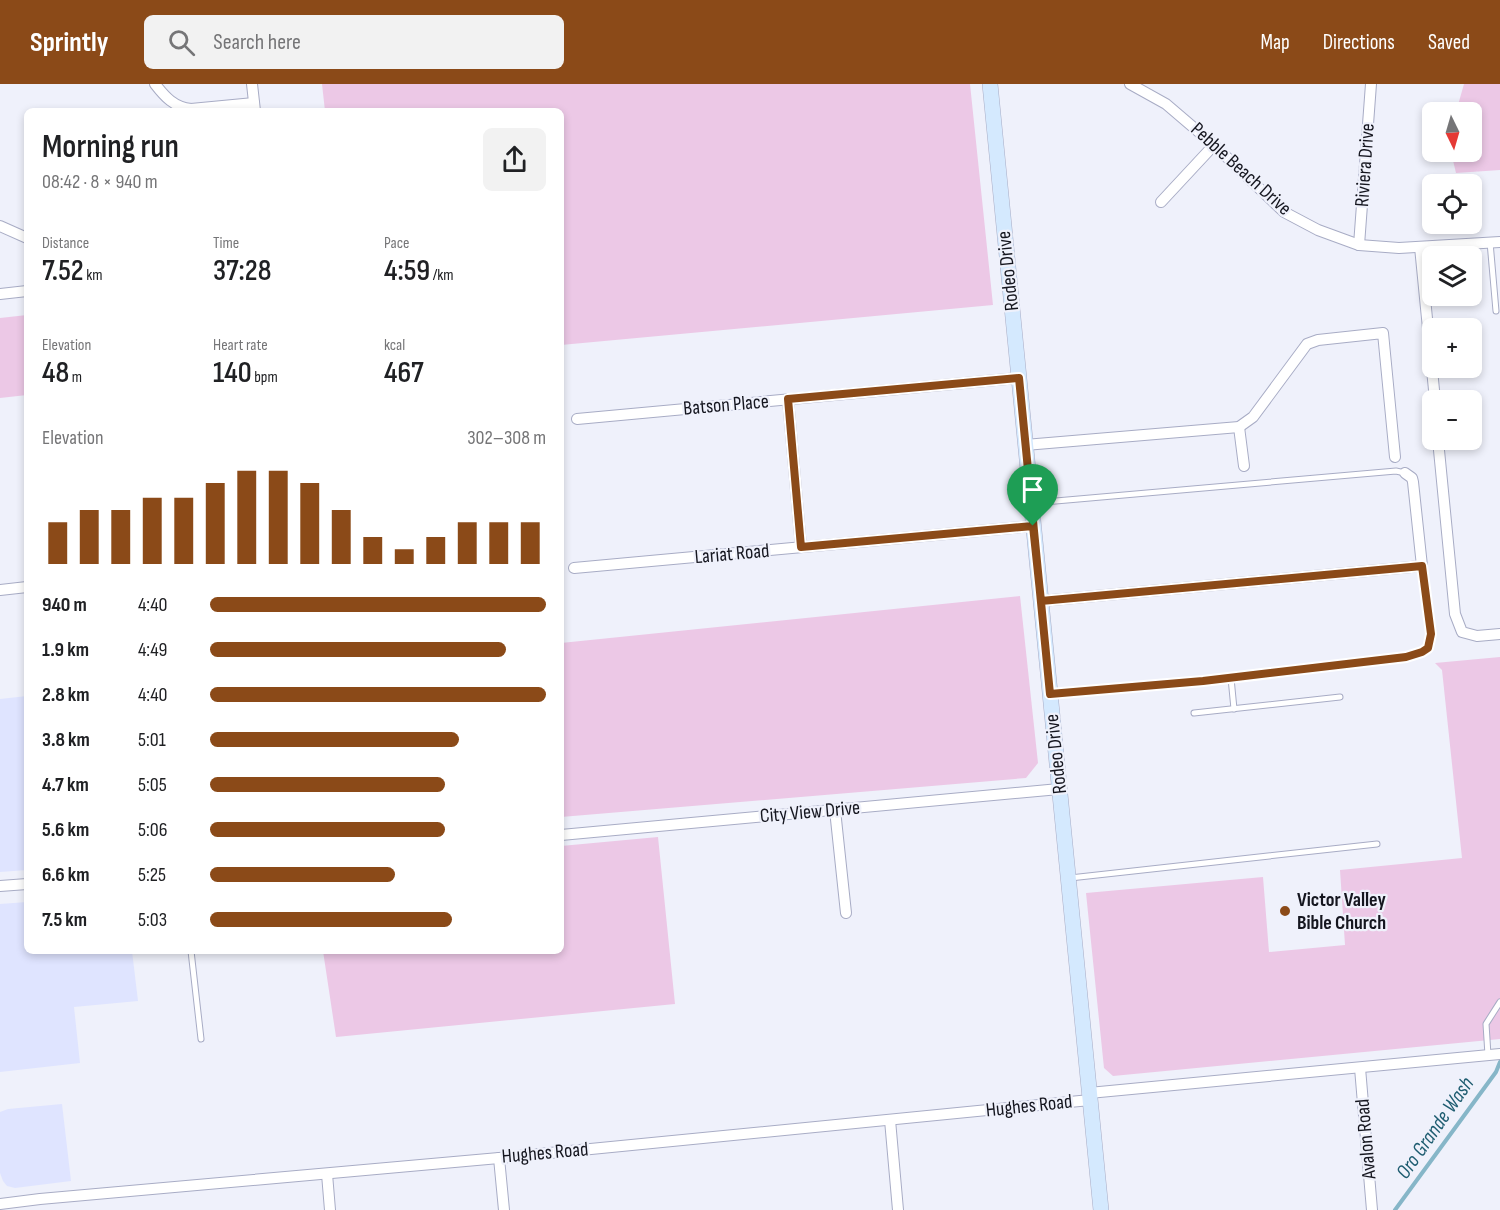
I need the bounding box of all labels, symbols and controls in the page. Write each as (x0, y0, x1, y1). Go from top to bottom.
search box (144, 15, 564, 69)
text: Sprintly (30, 26, 108, 59)
icon: search (165, 26, 198, 59)
text: Search here (213, 29, 301, 56)
text: Map (1260, 30, 1290, 55)
text: Directions (1323, 30, 1395, 55)
text: Saved (1428, 30, 1470, 55)
north arrow (1422, 102, 1482, 162)
map controls (1422, 102, 1482, 450)
street label: Pebble Beach Drive (1186, 117, 1296, 221)
street label: Riviera Drive (1350, 122, 1380, 208)
text: Morning run (42, 127, 179, 167)
button: share (483, 128, 546, 191)
text: 08:42 · 8 × 940 m (42, 170, 158, 194)
button: locate (1422, 174, 1482, 234)
street label: Rodeo Drive (992, 230, 1024, 312)
text: Distance (42, 234, 89, 253)
text: Time (213, 234, 239, 253)
text: Pace (384, 234, 409, 253)
button: layers (1422, 246, 1482, 306)
text: 7.52 (42, 253, 84, 289)
text: 37:28 (213, 253, 271, 289)
text: 4:59 (384, 253, 430, 289)
text: km (84, 266, 103, 285)
text: /km (430, 266, 454, 285)
button: + (1422, 318, 1482, 378)
text: Elevation (42, 336, 91, 355)
text: Heart rate (213, 336, 268, 355)
text: kcal (384, 336, 405, 355)
text: 48 (42, 355, 69, 391)
text: 140 (213, 355, 252, 391)
text: 467 (384, 355, 424, 391)
text: m (69, 368, 82, 387)
text: bpm (252, 368, 278, 387)
street label: Batson Place (682, 389, 770, 421)
button: − (1422, 390, 1482, 450)
text: Elevation (42, 426, 104, 450)
text: 302–308 m (467, 426, 546, 450)
pin (1007, 464, 1058, 526)
icon: arrive (1016, 473, 1049, 506)
street label: Lariat Road (694, 539, 770, 569)
text: 940 m (42, 593, 87, 617)
text: 4:40 (138, 593, 167, 617)
text: 1.9 km (42, 638, 89, 662)
text: 4:49 (138, 638, 167, 662)
text: 2.8 km (42, 683, 90, 707)
text: 4:40 (138, 683, 167, 707)
street label: Rodeo Drive (1040, 713, 1072, 795)
text: 3.8 km (42, 728, 90, 752)
text: 5:01 (138, 728, 166, 752)
text: 4.7 km (42, 773, 89, 797)
text: 5:05 (138, 773, 167, 797)
street label: City View Drive (759, 796, 861, 828)
text: 5.6 km (42, 818, 89, 842)
text: 5:06 (138, 818, 167, 842)
text: 6.6 km (42, 863, 90, 887)
text: 5:25 (138, 863, 166, 887)
place label: Victor Valley Bible Church (1297, 888, 1387, 935)
marker: Victor Valley Bible Church (1278, 904, 1292, 918)
text: 7.5 km (42, 908, 87, 932)
text: 5:03 (138, 908, 167, 932)
water label: Oro Grande Wash (1391, 1072, 1479, 1184)
street label: Hughes Road (985, 1090, 1073, 1122)
street label: Avalon Road (1351, 1098, 1382, 1181)
street label: Hughes Road (501, 1137, 589, 1169)

